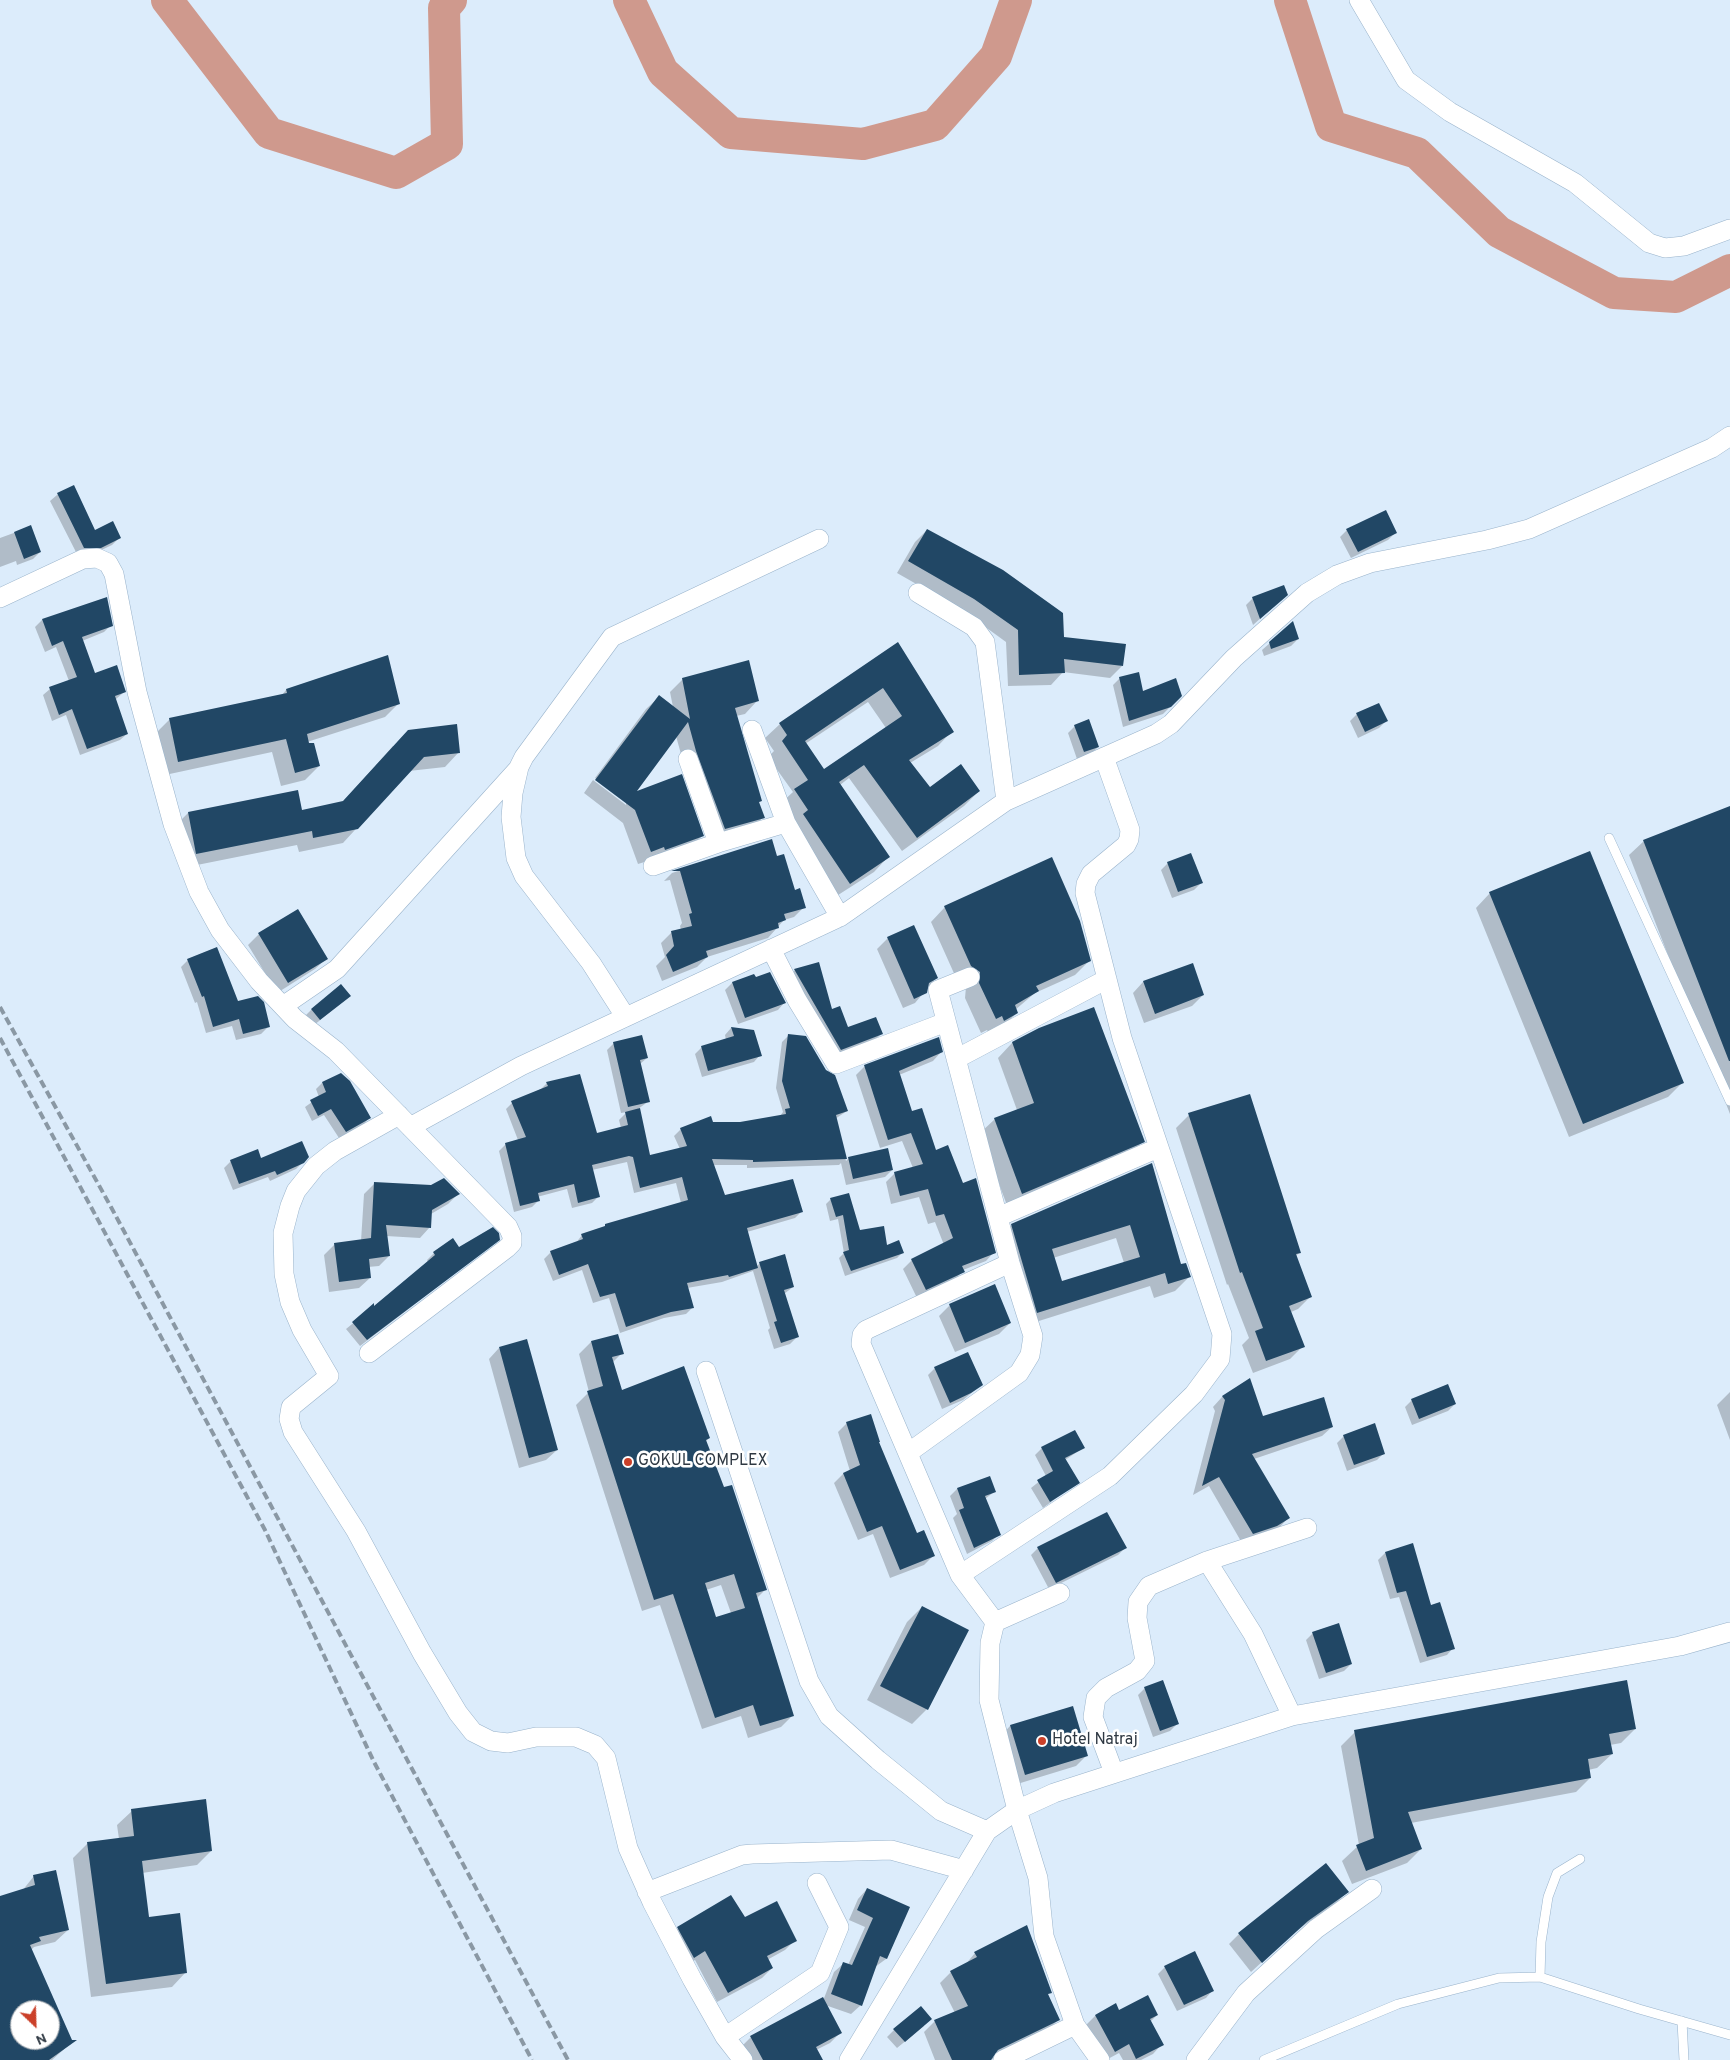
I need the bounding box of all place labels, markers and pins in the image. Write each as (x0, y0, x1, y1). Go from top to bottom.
place label: GOKUL COMPLEX (638, 1452, 767, 1472)
marker: GOKUL COMPLEX (622, 1456, 634, 1468)
place label: Hotel Natraj (1052, 1731, 1138, 1751)
marker: Hotel Natraj (1036, 1735, 1048, 1747)

